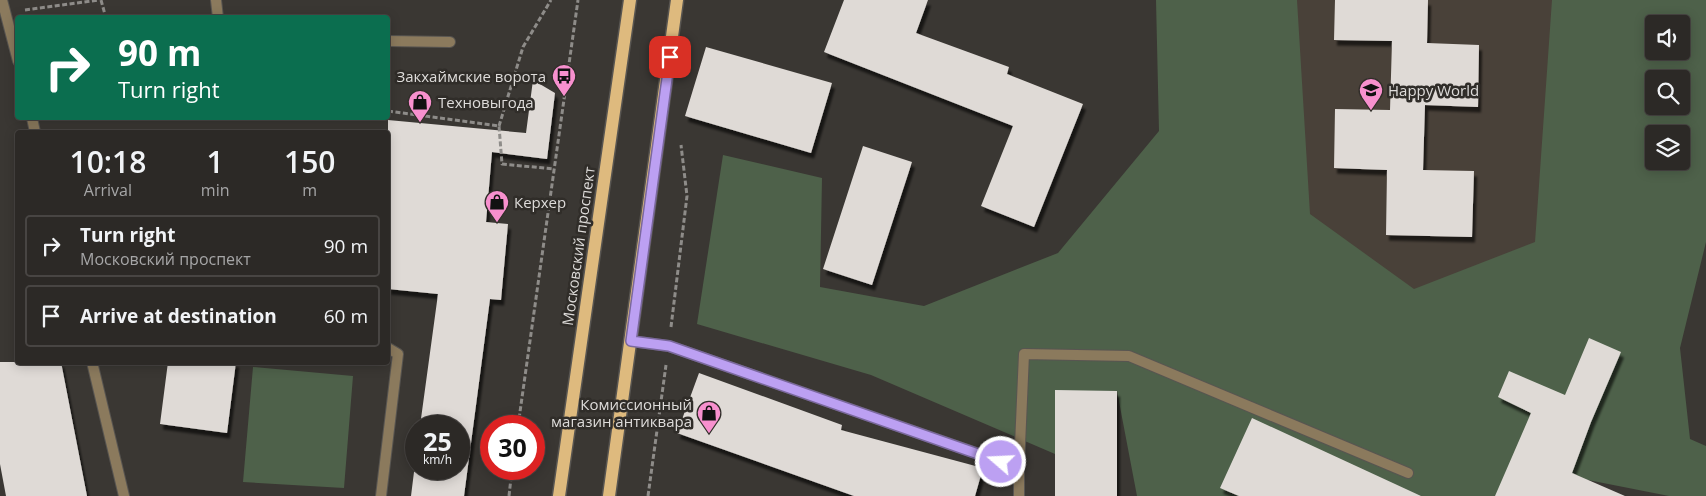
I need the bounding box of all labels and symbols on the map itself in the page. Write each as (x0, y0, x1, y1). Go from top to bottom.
pin (649, 36, 691, 78)
bus stop icon: Закхаймские ворота (551, 63, 577, 97)
place label: Закхаймские ворота (396, 66, 546, 86)
school or university icon: Happy World (1358, 77, 1384, 111)
place label: Happy World (1388, 80, 1479, 100)
shop icon: Техновыгода (407, 89, 433, 123)
place label: Техновыгода (438, 92, 534, 112)
street label: Московский проспект (557, 165, 599, 327)
shop icon: Керхер (484, 189, 510, 223)
place label: Керхер (514, 192, 566, 212)
place label: Комиссионный магазин антиквара (551, 394, 692, 431)
shop icon: Комиссионный магазин антиквара (696, 400, 722, 434)
speed limit sign: 30 (480, 415, 545, 480)
position arrow (974, 435, 1026, 487)

